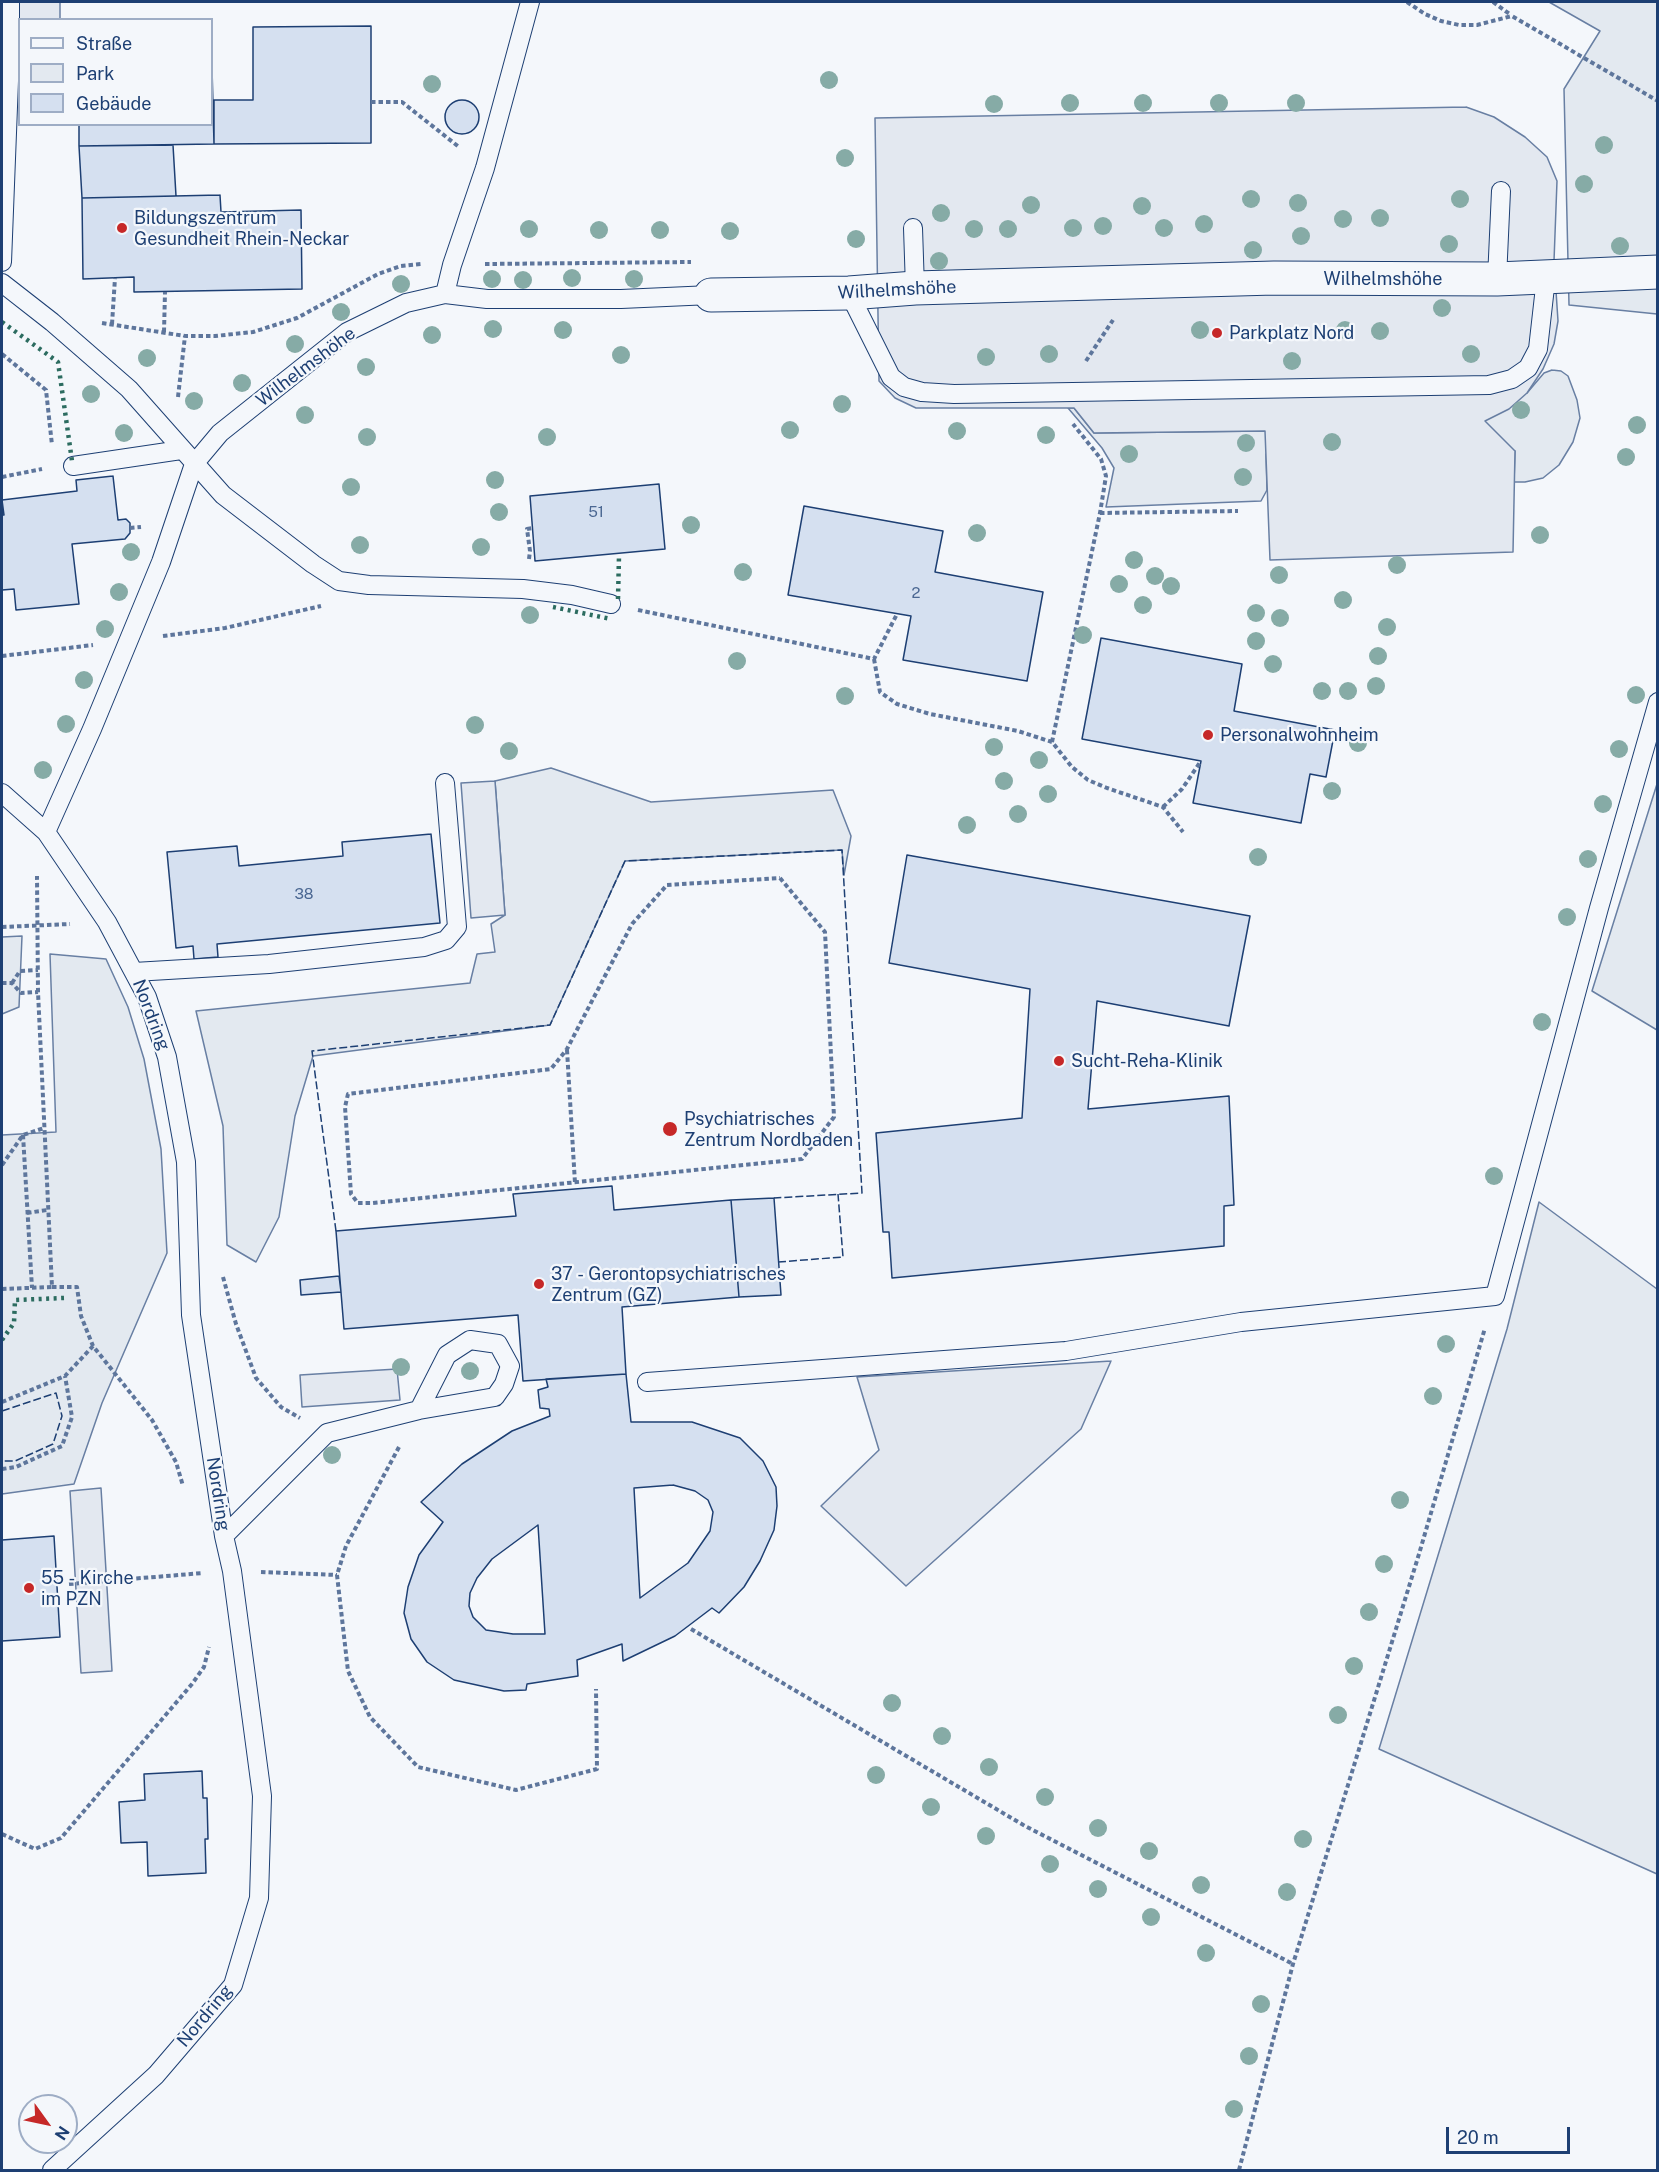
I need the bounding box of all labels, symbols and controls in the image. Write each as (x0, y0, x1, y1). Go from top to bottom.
legend (18, 18, 213, 126)
text: Straße (76, 33, 132, 54)
text: Park (76, 63, 114, 84)
text: Gebäude (76, 93, 151, 114)
place label: Bildungszentrum Gesundheit Rhein-Neckar (134, 207, 349, 250)
marker: Bildungszentrum Gesundheit Rhein-Neckar (115, 221, 129, 235)
street label: Wilhelmshöhe (1324, 268, 1442, 290)
street label: Wilhelmshöhe (837, 276, 957, 304)
place label: Parkplatz Nord (1229, 322, 1354, 344)
street label: Wilhelmshöhe (252, 323, 360, 411)
marker: Parkplatz Nord (1210, 326, 1224, 340)
house number: 51 (588, 503, 604, 521)
house number: 2 (912, 584, 920, 602)
place label: Personalwohnheim (1220, 724, 1379, 746)
marker: Personalwohnheim (1201, 728, 1215, 742)
house number: 38 (294, 885, 314, 903)
street label: Nordring (128, 976, 174, 1054)
place label: Sucht-Reha-Klinik (1071, 1050, 1223, 1072)
marker: Sucht-Reha-Klinik (1052, 1054, 1066, 1068)
place label: Psychiatrisches Zentrum Nordbaden (684, 1108, 853, 1150)
marker: Psychiatrisches Zentrum Nordbaden (661, 1120, 679, 1138)
place label: 37 - Gerontopsychiatrisches Zentrum (GZ) (551, 1263, 786, 1306)
marker: 37 - Gerontopsychiatrisches Zentrum (GZ) (532, 1277, 546, 1291)
street label: Nordring (201, 1455, 235, 1533)
place label: 55 - Kirche im PZN (41, 1567, 134, 1610)
marker: 55 - Kirche im PZN (22, 1581, 36, 1595)
street label: Nordring (173, 1980, 237, 2052)
north arrow (18, 2094, 78, 2154)
scale bar (1449, 2115, 1574, 2153)
text: N (50, 2123, 73, 2143)
text: 20 m (1457, 2127, 1499, 2148)

